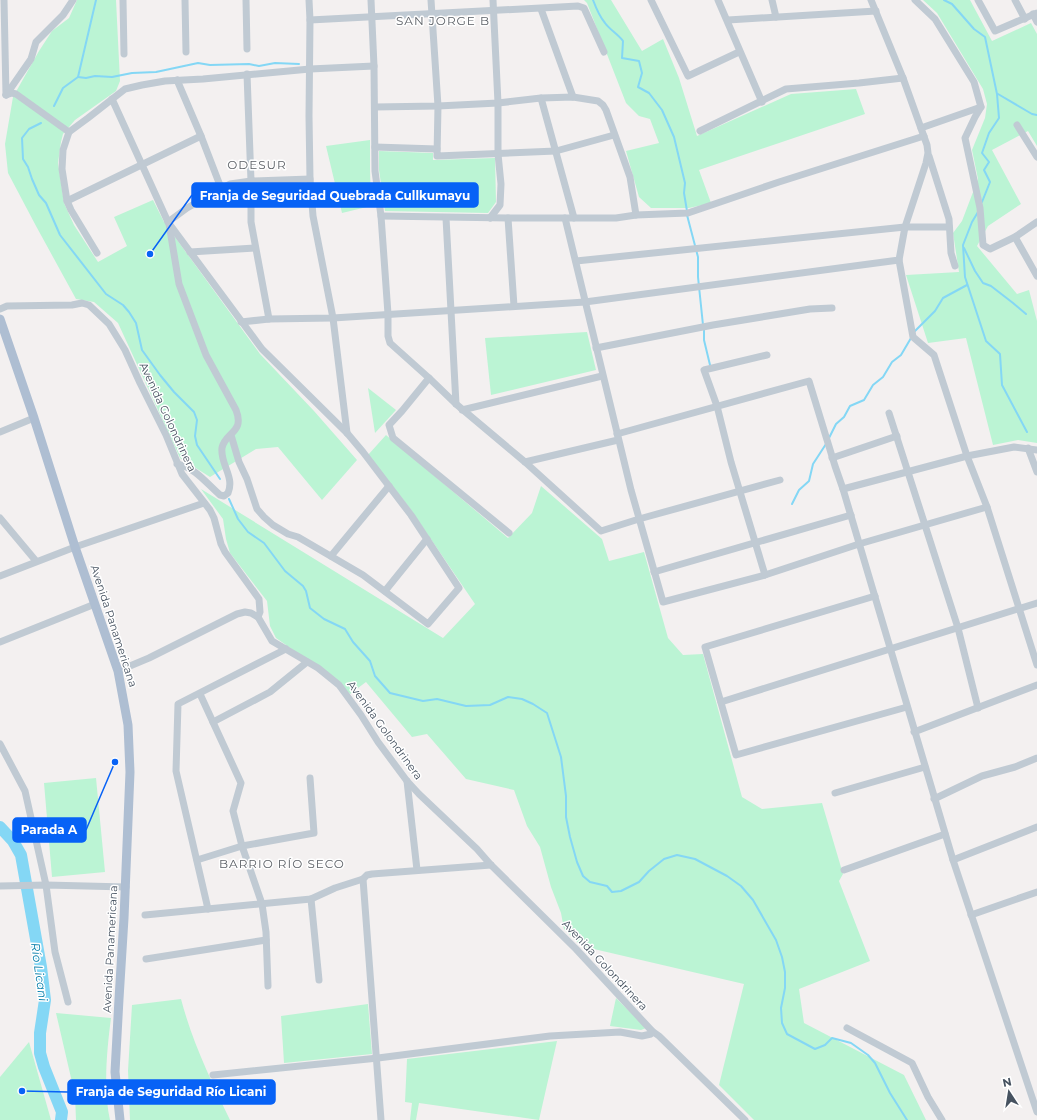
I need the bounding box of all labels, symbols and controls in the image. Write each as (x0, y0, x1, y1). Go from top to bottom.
district label: SAN JORGE B (396, 13, 490, 28)
district label: ODESUR (227, 157, 287, 172)
callout: Franja de Seguridad Quebrada Cullkumayu (192, 183, 478, 207)
text: Franja de Seguridad Quebrada Cullkumayu (200, 188, 470, 203)
street label: Avenida Golondrinera (136, 360, 200, 474)
street label: Avenida Panamericana (88, 563, 140, 689)
street label: Avenida Golondrinera (344, 678, 426, 782)
callout: Parada A (13, 818, 86, 842)
text: Parada A (21, 822, 78, 837)
district label: BARRIO RÍO SECO (219, 856, 345, 871)
street label: Avenida Panamericana (100, 885, 120, 1013)
street label: Avenida Golondrinera (559, 917, 651, 1013)
water label: Río Licani (28, 942, 51, 1003)
north arrow (989, 1072, 1029, 1112)
text: N (1001, 1074, 1013, 1090)
callout: Franja de Seguridad Río Licani (68, 1080, 275, 1104)
text: Franja de Seguridad Río Licani (76, 1084, 266, 1099)

